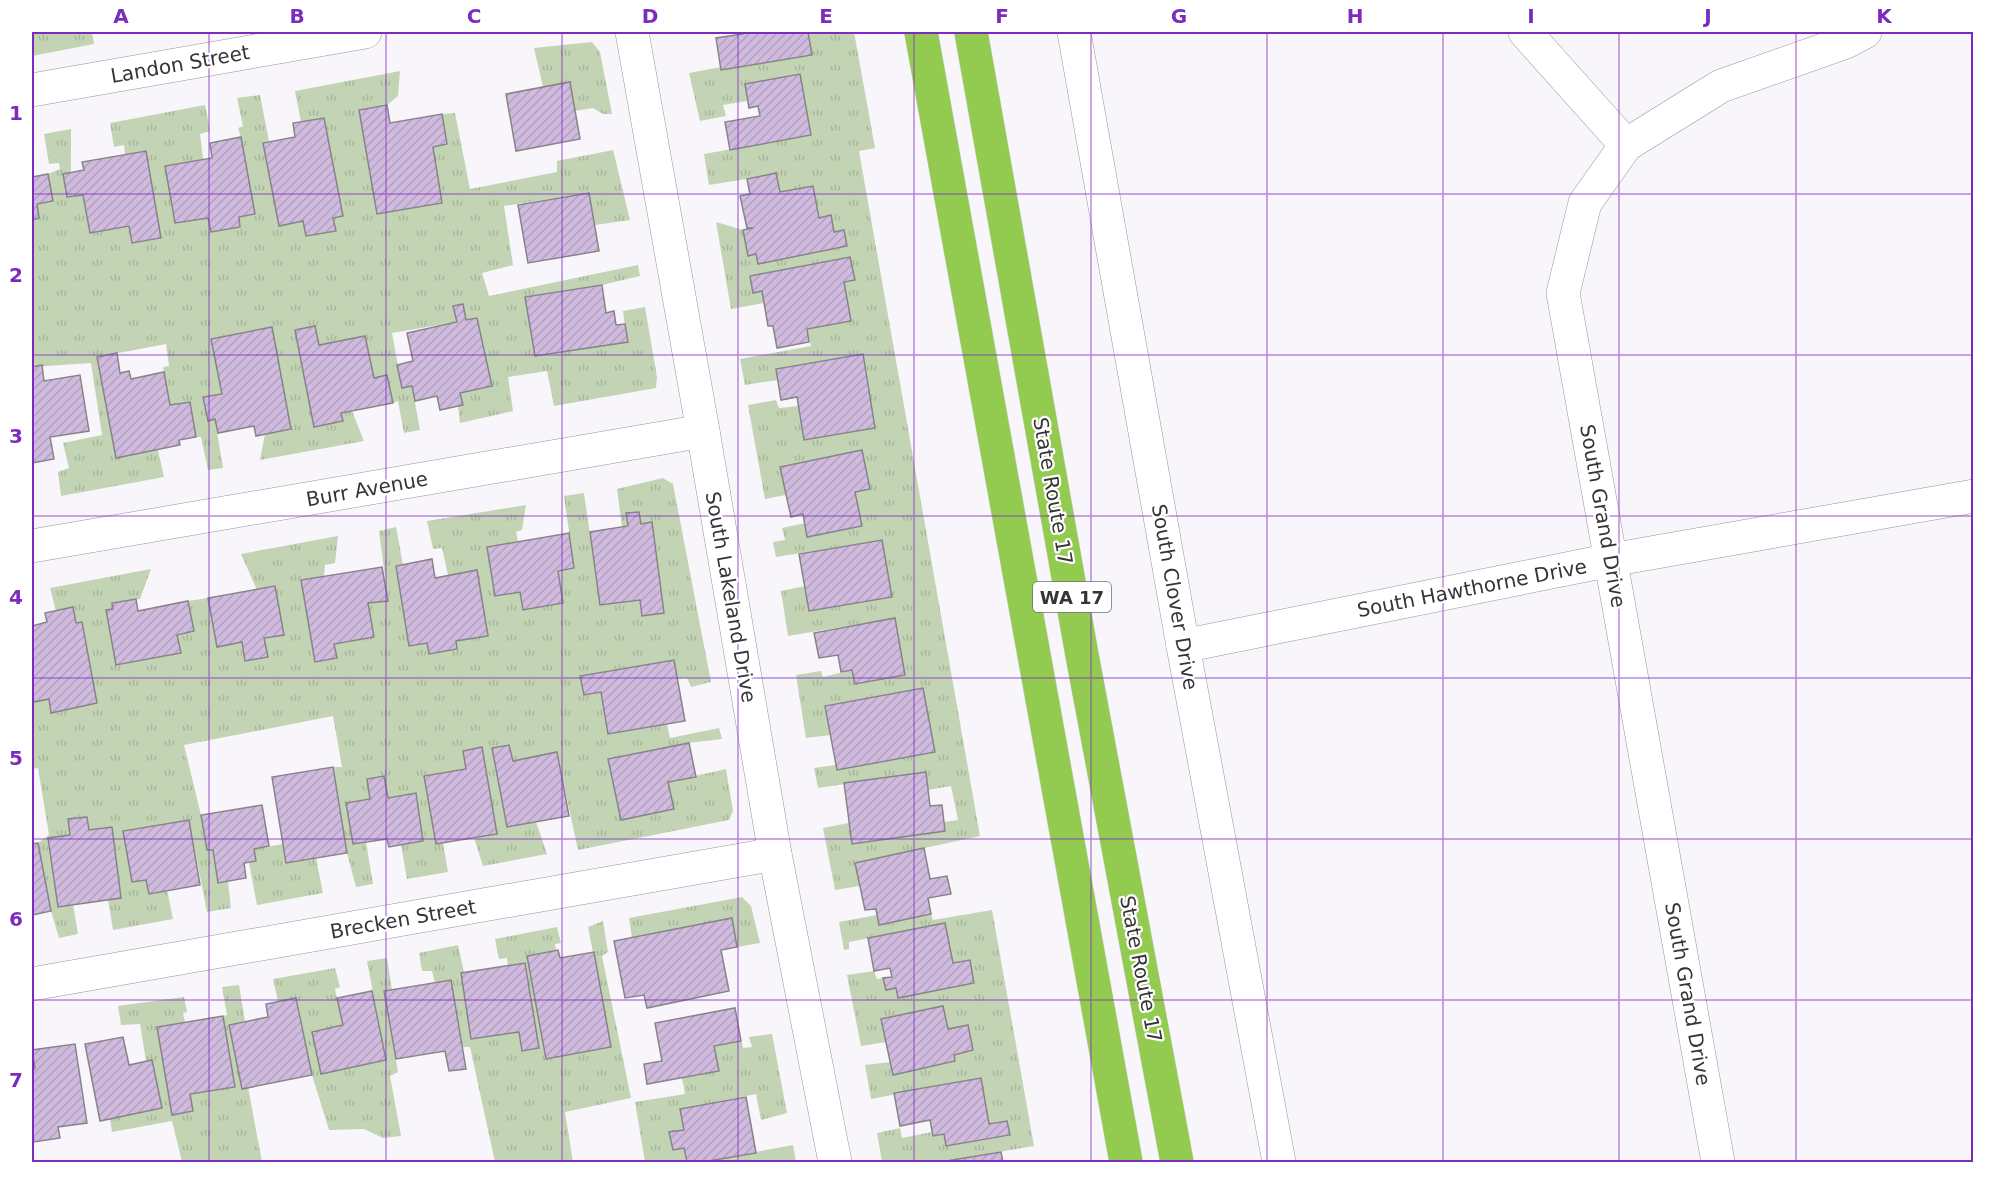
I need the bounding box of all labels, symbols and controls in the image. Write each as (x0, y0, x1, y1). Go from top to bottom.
text: A (113, 4, 129, 28)
text: B (289, 4, 305, 28)
text: C (467, 4, 481, 28)
text: D (642, 4, 658, 28)
text: E (819, 4, 833, 28)
text: F (995, 4, 1009, 28)
text: G (1171, 4, 1187, 28)
text: H (1347, 4, 1363, 28)
text: I (1527, 4, 1535, 28)
text: J (1702, 4, 1712, 28)
text: K (1876, 4, 1893, 28)
street label: Landon Street (109, 40, 252, 88)
text: 1 (9, 101, 23, 125)
text: 2 (9, 263, 23, 287)
street label: State Route 17 (1028, 415, 1078, 567)
street label: South Grand Drive (1575, 423, 1631, 609)
text: 3 (9, 424, 23, 448)
street label: Burr Avenue (304, 466, 430, 512)
street label: South Lakeland Drive (701, 490, 761, 704)
street label: South Clover Drive (1147, 502, 1203, 692)
street label: South Hawthorne Drive (1355, 554, 1589, 622)
road number: WA 17 (1033, 582, 1111, 612)
text: 4 (9, 585, 23, 609)
text: 5 (9, 746, 23, 770)
street label: State Route 17 (1115, 893, 1167, 1045)
street label: Brecken Street (328, 894, 478, 944)
street label: South Grand Drive (1660, 901, 1716, 1087)
text: 6 (9, 907, 23, 931)
text: 7 (9, 1068, 23, 1092)

